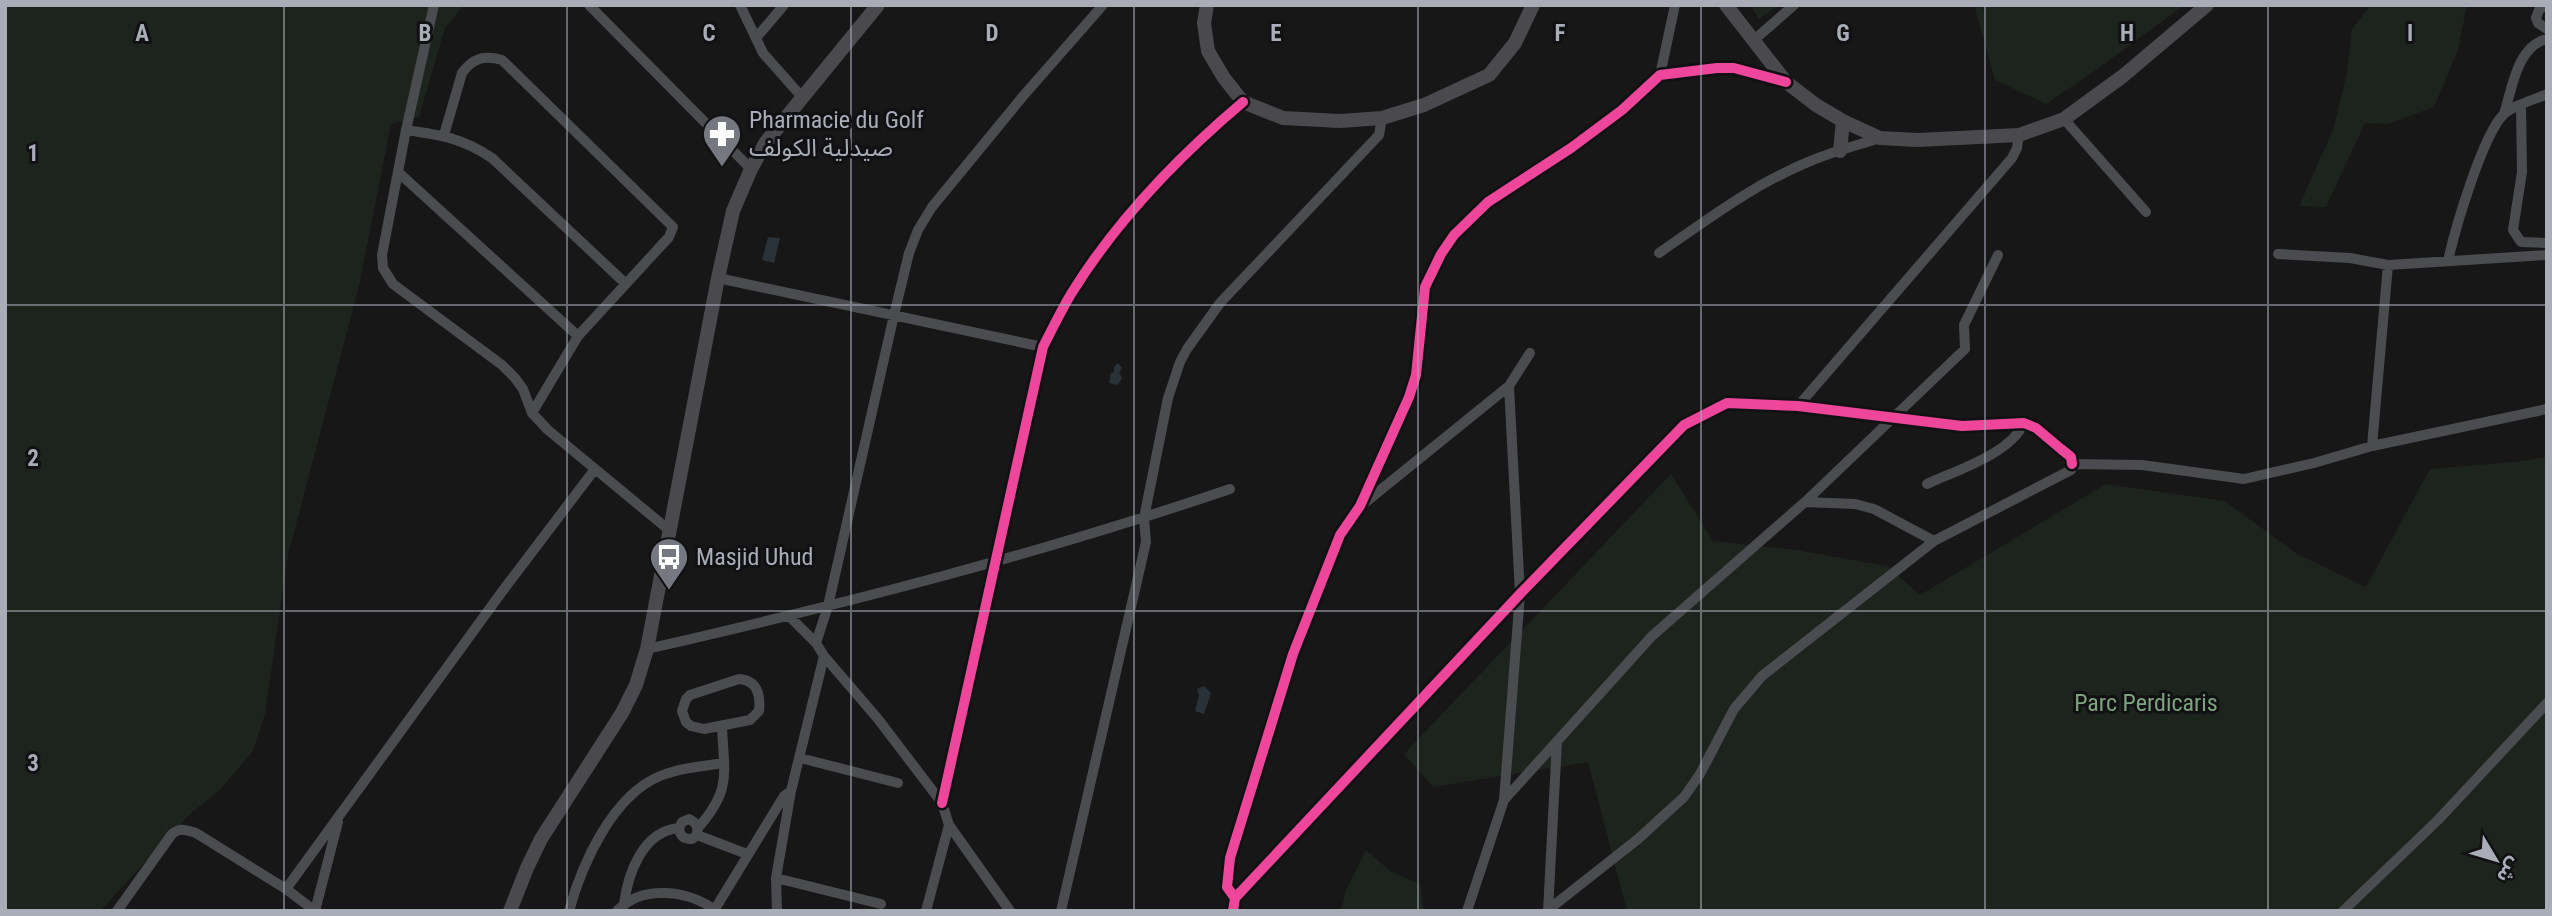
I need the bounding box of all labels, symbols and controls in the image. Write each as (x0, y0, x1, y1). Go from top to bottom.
text: A (135, 20, 149, 47)
text: B (419, 20, 431, 47)
text: C (702, 20, 716, 47)
text: D (986, 20, 999, 47)
text: E (1270, 20, 1282, 47)
text: F (1555, 20, 1566, 47)
text: G (1836, 20, 1850, 47)
text: H (2120, 20, 2134, 47)
text: I (2407, 20, 2413, 47)
place label: Pharmacie du Golf صيدلية الكولف (749, 106, 924, 162)
pharmacy icon: Pharmacie du Golf صيدلية الكولف (701, 113, 743, 168)
text: 1 (27, 140, 39, 167)
text: 2 (27, 445, 39, 472)
bus stop icon: Masjid Uhud (648, 536, 690, 591)
place label: Masjid Uhud (696, 543, 813, 571)
park label: Parc Perdicaris (2074, 689, 2218, 717)
text: 3 (27, 750, 39, 777)
north arrow (2461, 825, 2531, 895)
text: ش (2492, 853, 2526, 887)

